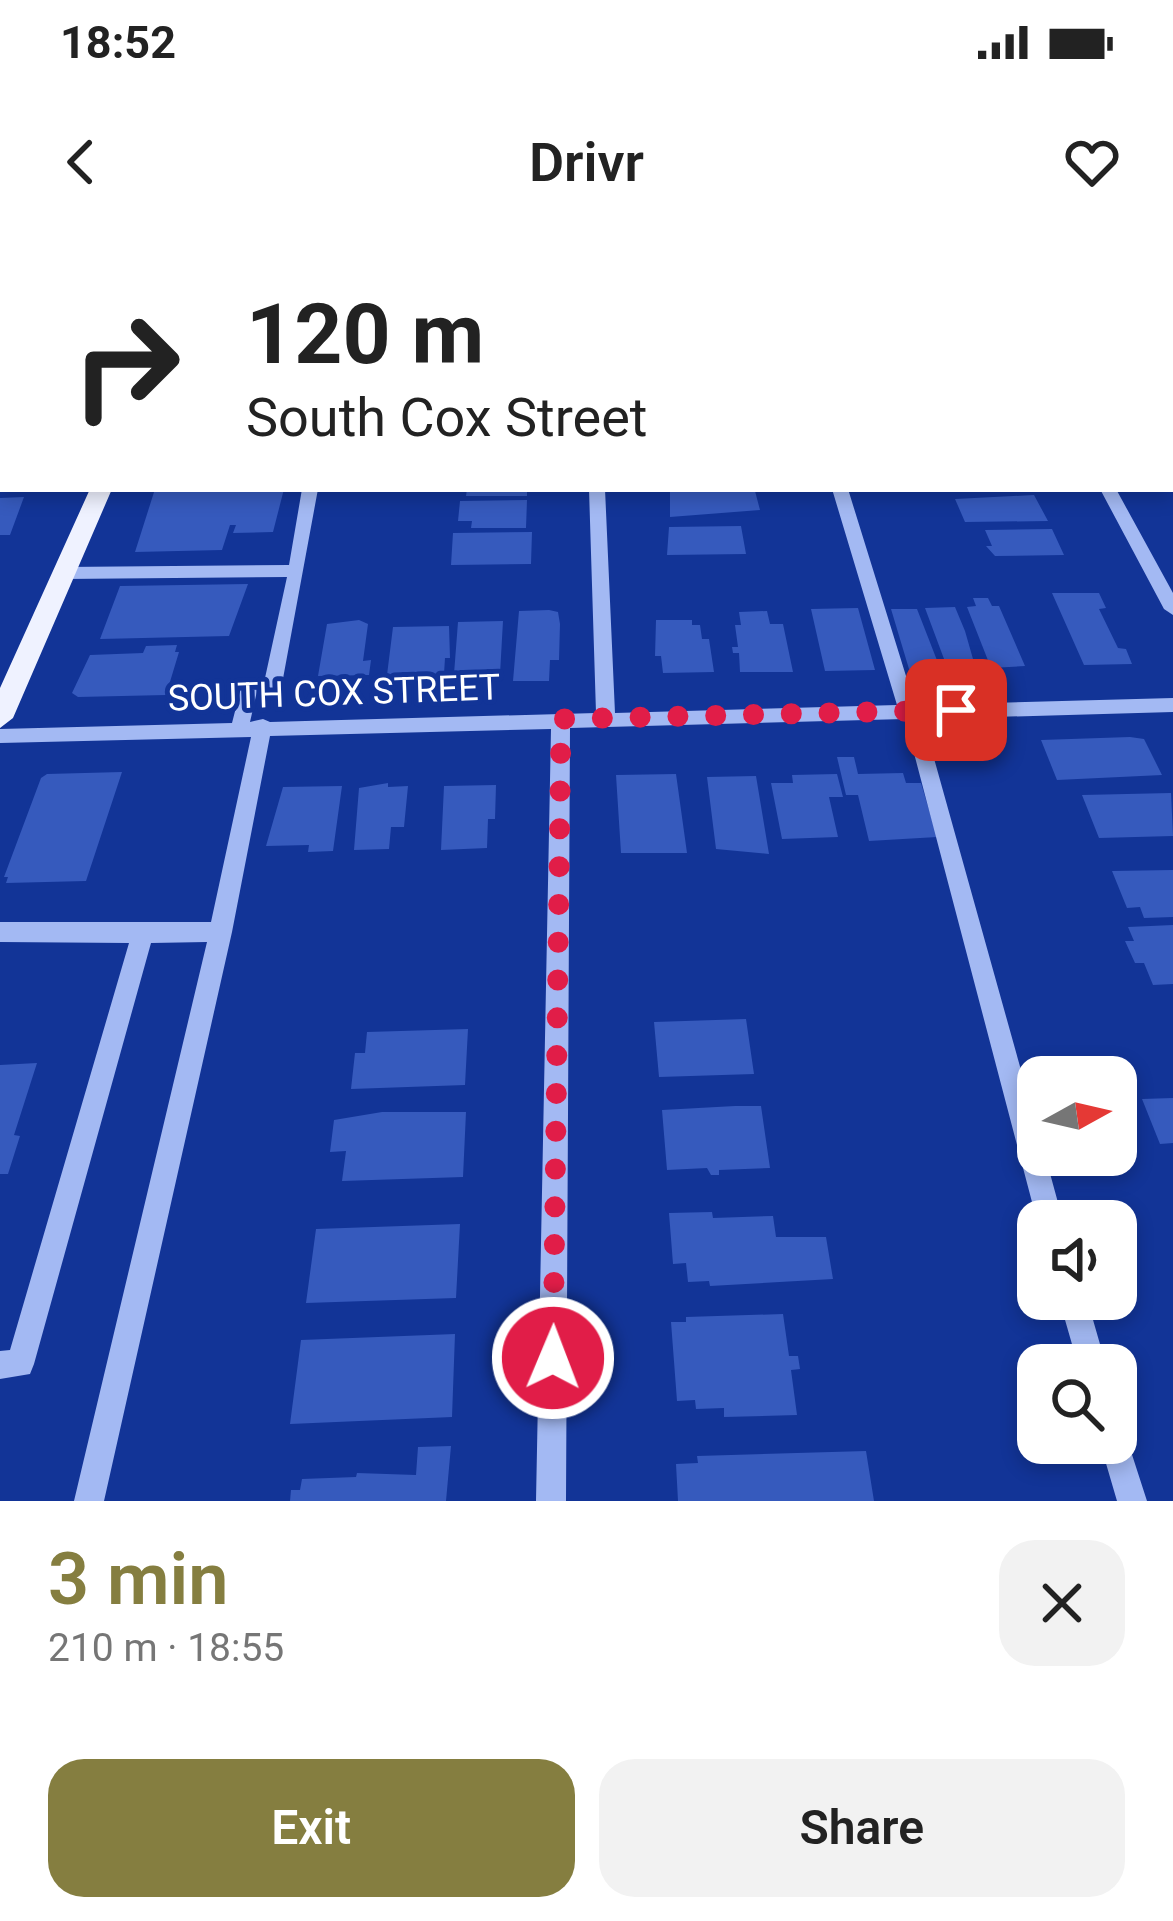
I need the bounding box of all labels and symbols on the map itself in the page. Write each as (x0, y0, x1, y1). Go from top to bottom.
pin (905, 659, 1007, 761)
street label: SOUTH COX STREET (167, 666, 501, 720)
north arrow (1017, 1056, 1137, 1176)
position arrow (490, 1295, 616, 1421)

